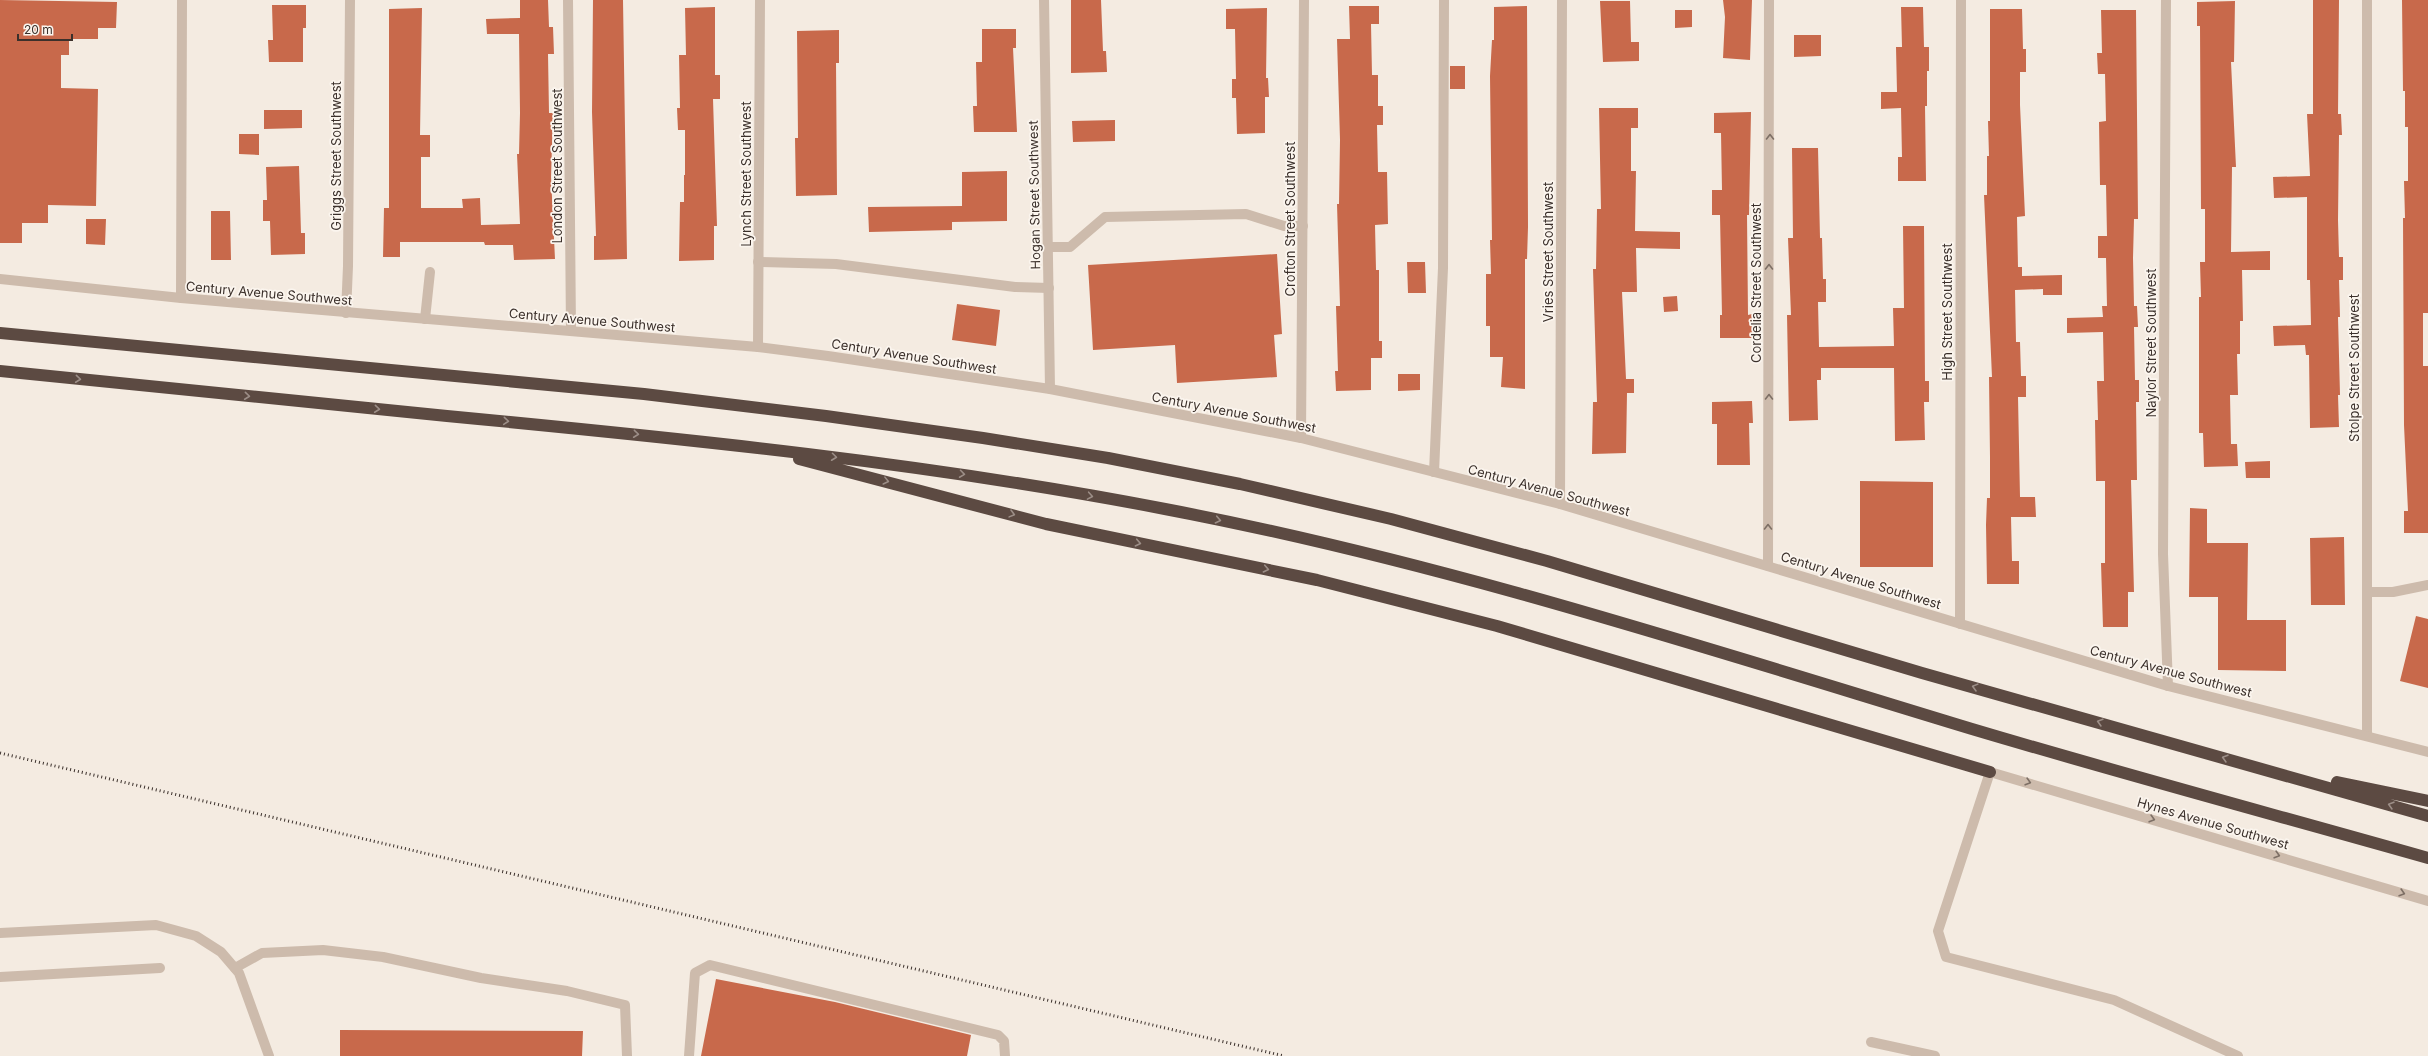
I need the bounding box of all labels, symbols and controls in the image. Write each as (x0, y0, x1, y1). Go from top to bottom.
scale bar (18, 16, 72, 42)
text: 20 m (24, 22, 53, 37)
street label: Griggs Street Southwest (328, 81, 344, 231)
street label: London Street Southwest (549, 88, 565, 244)
street label: Lynch Street Southwest (738, 101, 754, 247)
street label: Hogan Street Southwest (1025, 120, 1043, 270)
one-way arrow (1766, 134, 1774, 140)
street label: Crofton Street Southwest (1282, 142, 1298, 296)
street label: Vries Street Southwest (1540, 182, 1556, 322)
street label: Cordelia Street Southwest (1748, 203, 1764, 363)
street label: High Street Southwest (1939, 243, 1955, 381)
one-way arrow (1765, 264, 1773, 270)
street label: Naylor Street Southwest (2143, 269, 2159, 417)
street label: Century Avenue Southwest (185, 278, 353, 308)
street label: Stolpe Street Southwest (2346, 294, 2362, 442)
street label: Century Avenue Southwest (508, 305, 676, 335)
street label: Century Avenue Southwest (830, 335, 998, 377)
one-way arrow (75, 374, 81, 383)
street label: Century Avenue Southwest (1151, 388, 1317, 436)
one-way arrow (244, 392, 250, 401)
one-way arrow (1765, 394, 1773, 400)
one-way arrow (374, 404, 380, 413)
one-way arrow (503, 417, 509, 426)
one-way arrow (632, 429, 639, 438)
one-way arrow (831, 452, 837, 461)
street label: Century Avenue Southwest (1466, 461, 1632, 519)
one-way arrow (959, 469, 965, 478)
one-way arrow (882, 476, 889, 485)
one-way arrow (1087, 491, 1094, 500)
one-way arrow (1008, 510, 1015, 518)
one-way arrow (1215, 515, 1221, 523)
one-way arrow (1764, 524, 1772, 530)
one-way arrow (1135, 538, 1141, 546)
street label: Century Avenue Southwest (1779, 548, 1943, 612)
one-way arrow (1262, 565, 1269, 573)
street label: Century Avenue Southwest (2088, 642, 2254, 700)
one-way arrow (1972, 683, 1979, 692)
one-way arrow (2097, 718, 2104, 727)
one-way arrow (2222, 754, 2229, 763)
one-way arrow (2024, 777, 2031, 786)
street label: Hynes Avenue Southwest (2135, 794, 2291, 852)
one-way arrow (2387, 801, 2394, 810)
one-way arrow (2149, 814, 2156, 823)
one-way arrow (2273, 850, 2280, 859)
one-way arrow (2398, 888, 2405, 897)

